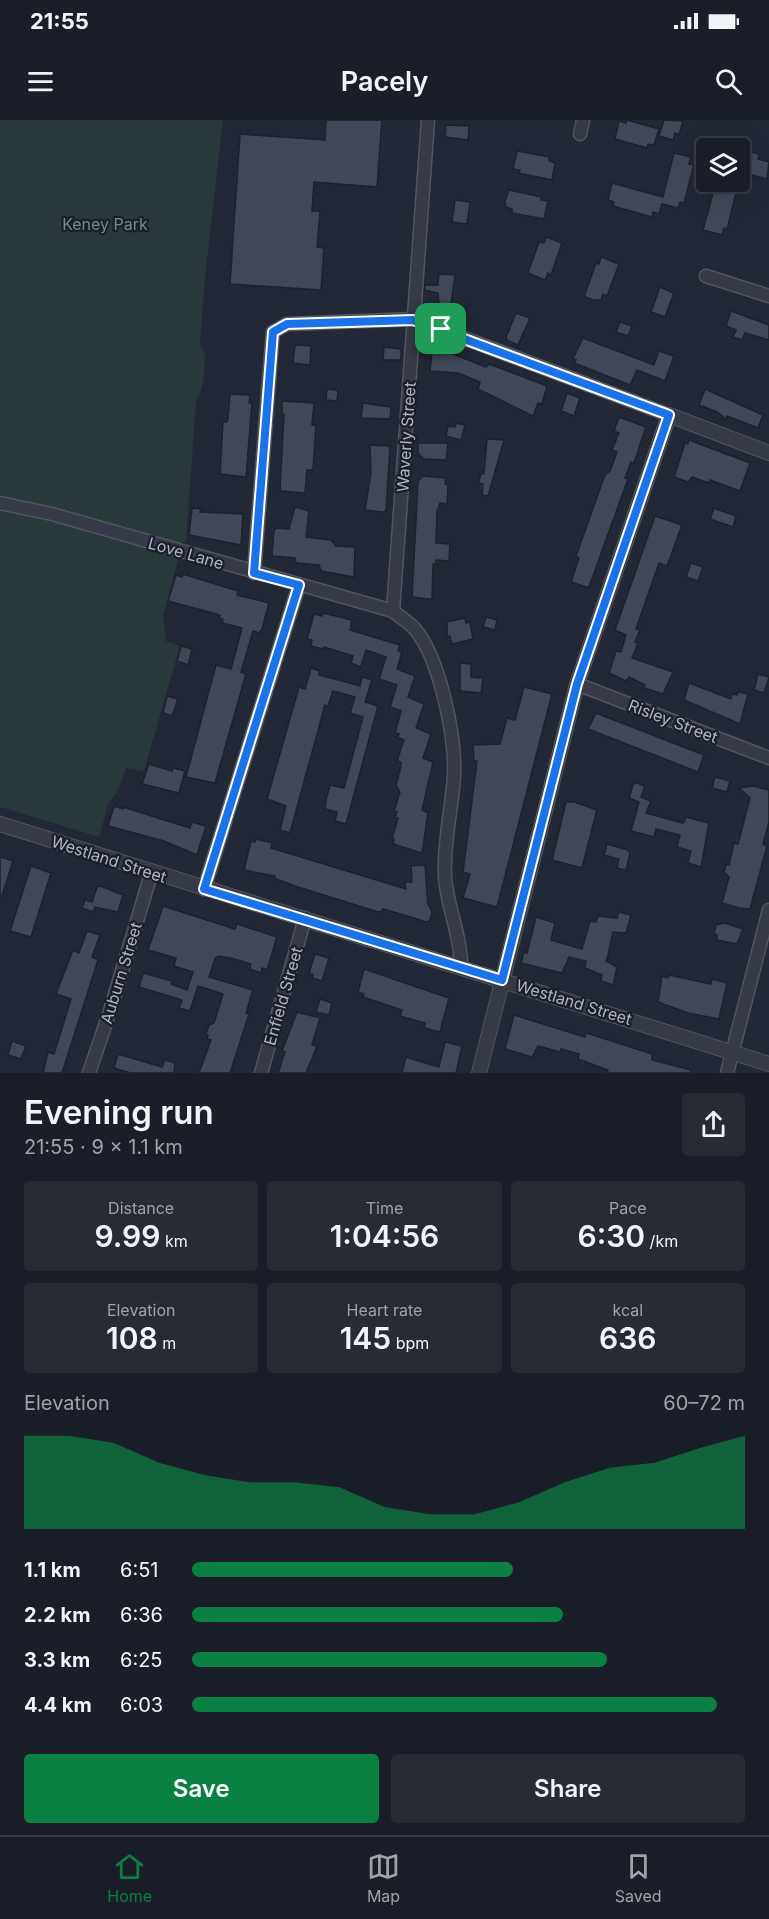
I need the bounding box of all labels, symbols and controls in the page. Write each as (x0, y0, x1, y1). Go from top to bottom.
text: 21:55 (30, 8, 89, 34)
icon: menu (24, 65, 57, 98)
text: Pacely (341, 65, 428, 98)
icon: search (712, 65, 745, 98)
map controls (696, 138, 750, 192)
button: layers (696, 138, 750, 192)
park label: Keney Park (62, 214, 148, 234)
pin (415, 303, 466, 354)
icon: arrive (424, 312, 457, 345)
street label: Waverly Street (392, 381, 420, 493)
street label: Love Lane (146, 533, 226, 573)
street label: Risley Street (625, 695, 721, 747)
street label: Westland Street (49, 831, 169, 887)
street label: Auburn Street (96, 920, 146, 1026)
street label: Enfield Street (259, 944, 307, 1048)
street label: Westland Street (514, 975, 634, 1029)
text: Evening run (24, 1092, 214, 1132)
button: share (682, 1093, 745, 1156)
text: 21:55 · 9 × 1.1 km (24, 1135, 183, 1159)
text: Distance (108, 1198, 174, 1218)
text: Time (366, 1198, 403, 1218)
text: Pace (609, 1198, 647, 1218)
text: 9.99 (95, 1218, 161, 1254)
text: 1:04:56 (330, 1218, 439, 1254)
text: 6:30 (577, 1218, 645, 1254)
text: km (161, 1231, 188, 1251)
text: /km (645, 1231, 678, 1251)
text: Elevation (107, 1300, 175, 1320)
text: Heart rate (347, 1300, 422, 1320)
text: kcal (613, 1300, 643, 1320)
text: 108 (106, 1320, 158, 1356)
text: 145 (340, 1320, 391, 1356)
text: 636 (599, 1320, 657, 1356)
text: m (158, 1333, 176, 1353)
text: bpm (391, 1333, 429, 1353)
text: Elevation (24, 1391, 110, 1415)
text: 60–72 m (663, 1391, 745, 1415)
text: 1.1 km (24, 1558, 81, 1582)
text: 6:51 (120, 1558, 158, 1582)
text: 2.2 km (24, 1603, 90, 1627)
text: 6:36 (120, 1603, 163, 1627)
text: 3.3 km (24, 1648, 90, 1672)
text: 6:25 (120, 1648, 163, 1672)
text: 4.4 km (24, 1693, 92, 1717)
text: 6:03 (120, 1693, 163, 1717)
button: Save (24, 1754, 379, 1823)
button: Share (391, 1754, 745, 1823)
tab: Home (107, 1850, 152, 1906)
tab: Map (367, 1850, 400, 1906)
tab: Saved (615, 1850, 662, 1906)

